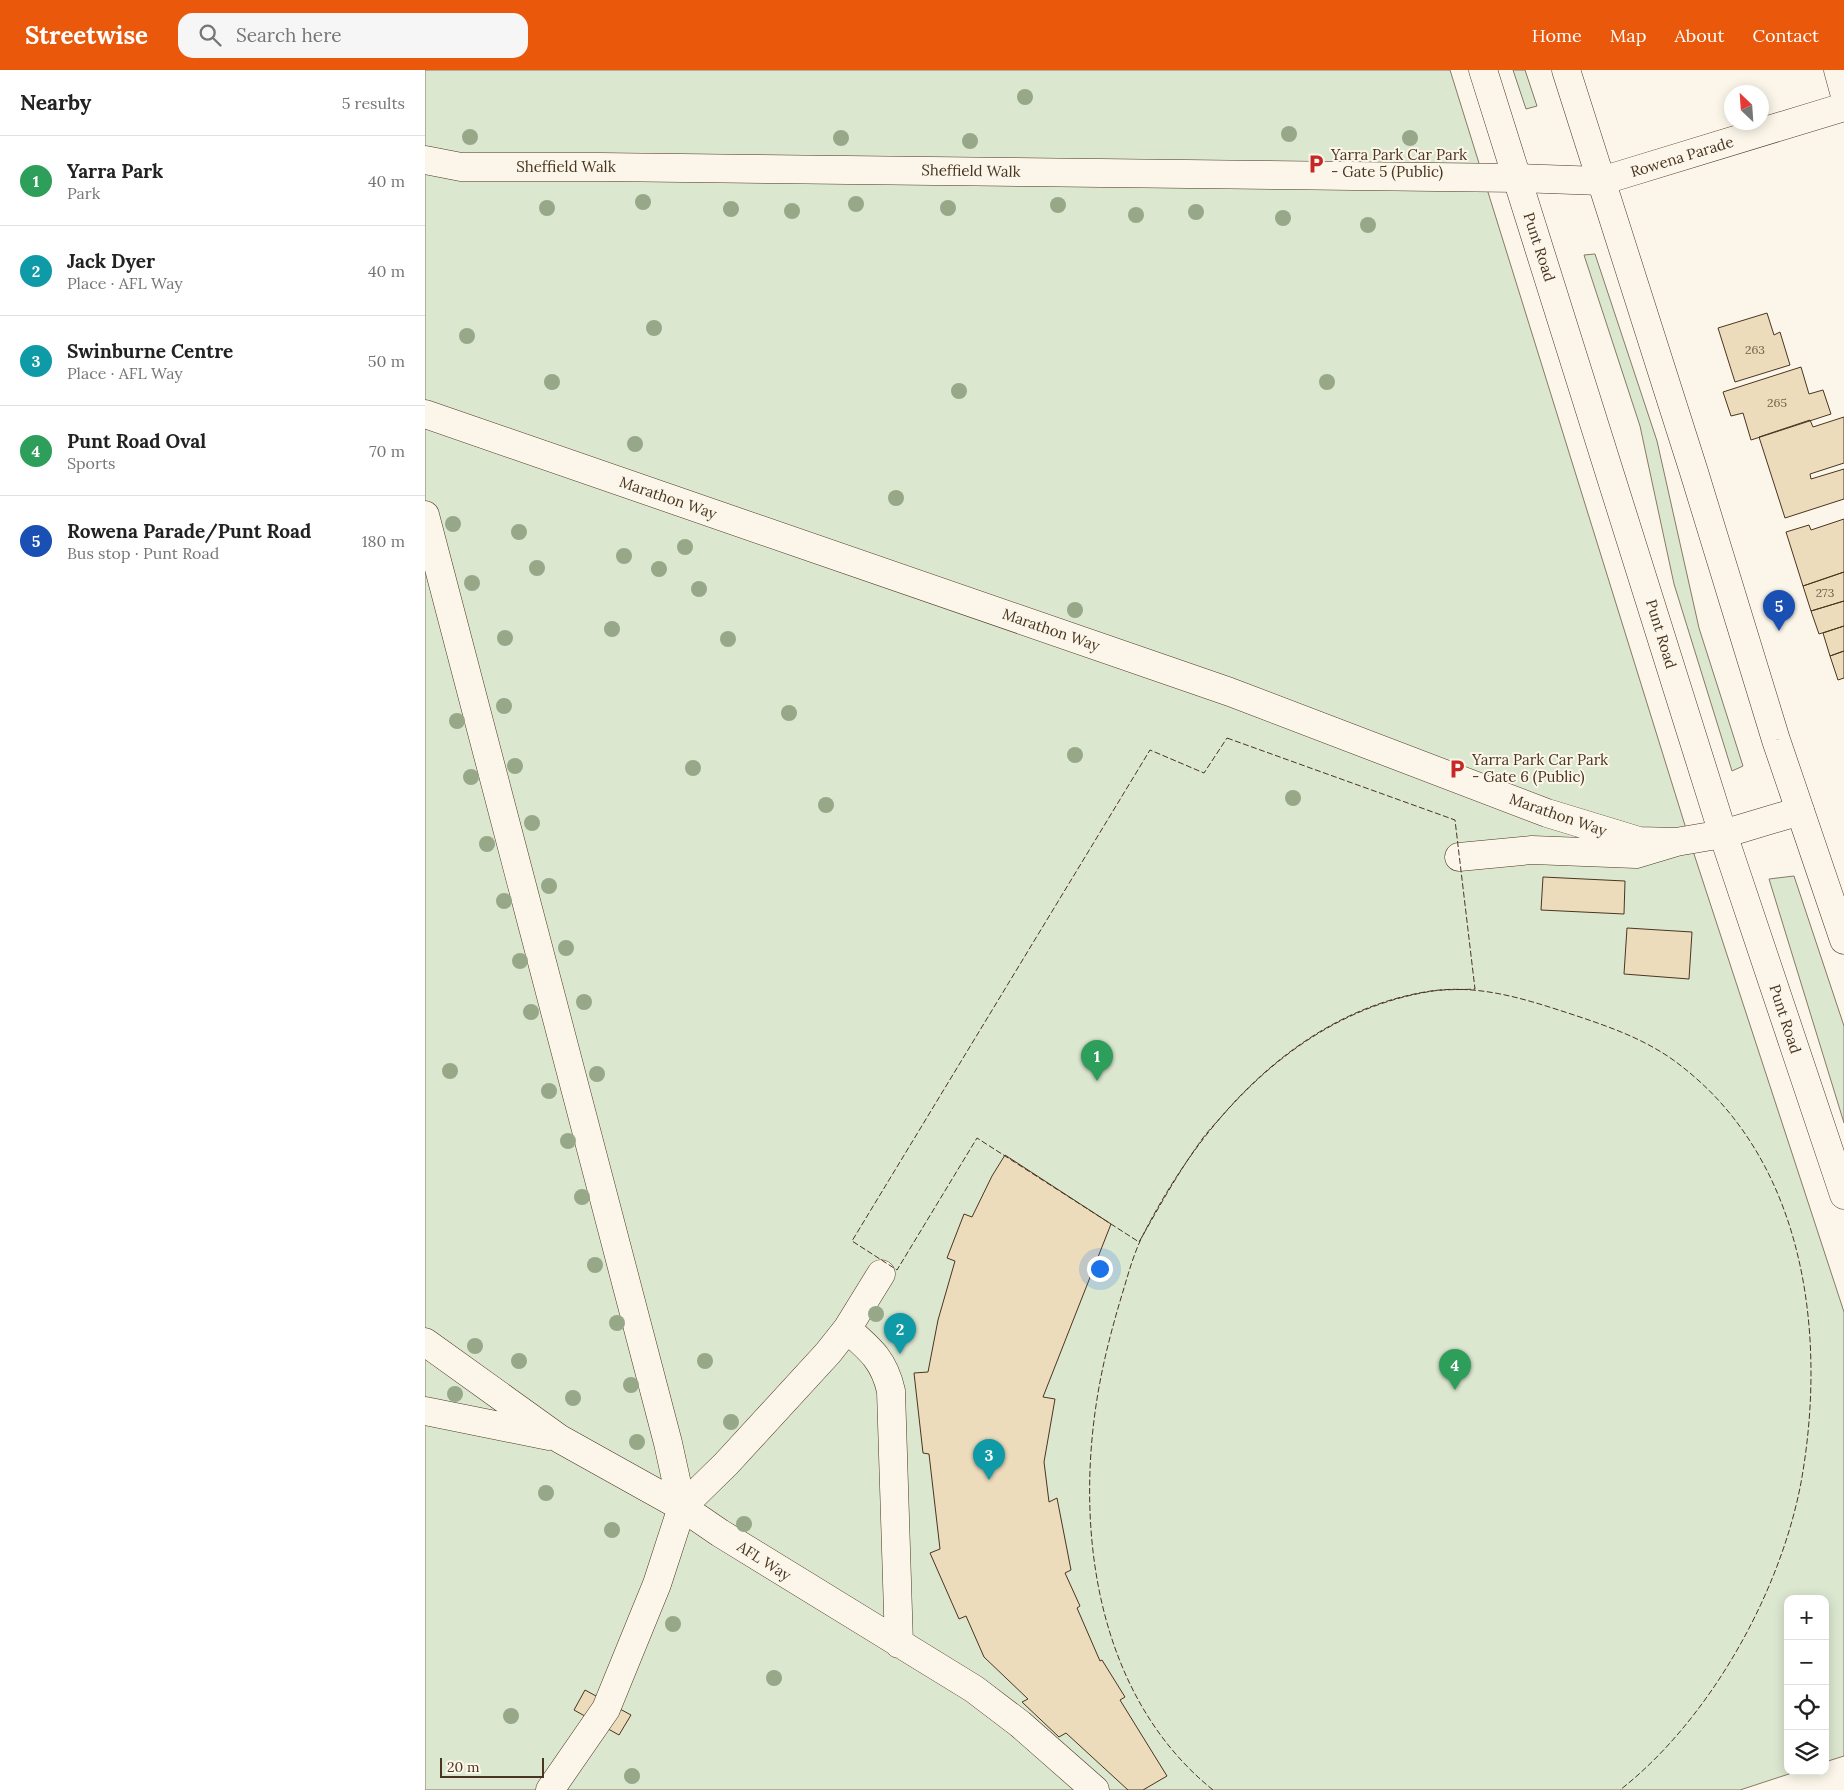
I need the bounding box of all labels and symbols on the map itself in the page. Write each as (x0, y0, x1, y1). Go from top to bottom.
north arrow (1724, 85, 1769, 130)
street label: Rowena Parade (1628, 132, 1736, 181)
place label: Yarra Park Car Park - Gate 5 (Public) (1330, 145, 1467, 182)
parking icon: Yarra Park Car Park - Gate 5 (Public) (1305, 153, 1327, 175)
street label: Sheffield Walk (516, 157, 616, 176)
street label: Sheffield Walk (921, 160, 1021, 181)
street label: Punt Road (1519, 210, 1560, 284)
house number: 263 (1745, 342, 1765, 357)
house number: 265 (1767, 395, 1787, 410)
street label: Marathon Way (617, 472, 720, 523)
house number: 273 (1816, 585, 1835, 600)
pin: 5 (1763, 590, 1795, 631)
street label: Punt Road (1642, 597, 1681, 671)
street label: Marathon Way (1000, 604, 1103, 655)
place label: Yarra Park Car Park - Gate 6 (Public) (1471, 750, 1608, 787)
parking icon: Yarra Park Car Park - Gate 6 (Public) (1446, 758, 1468, 780)
street label: Marathon Way (1507, 789, 1610, 840)
street label: Punt Road (1765, 982, 1806, 1056)
pin: 1 (1081, 1040, 1113, 1081)
your location (1087, 1256, 1113, 1282)
pin: 2 (884, 1313, 916, 1354)
pin: 4 (1439, 1349, 1471, 1390)
pin: 3 (973, 1439, 1005, 1480)
street label: AFL Way (733, 1536, 795, 1585)
scale bar (440, 1755, 544, 1778)

